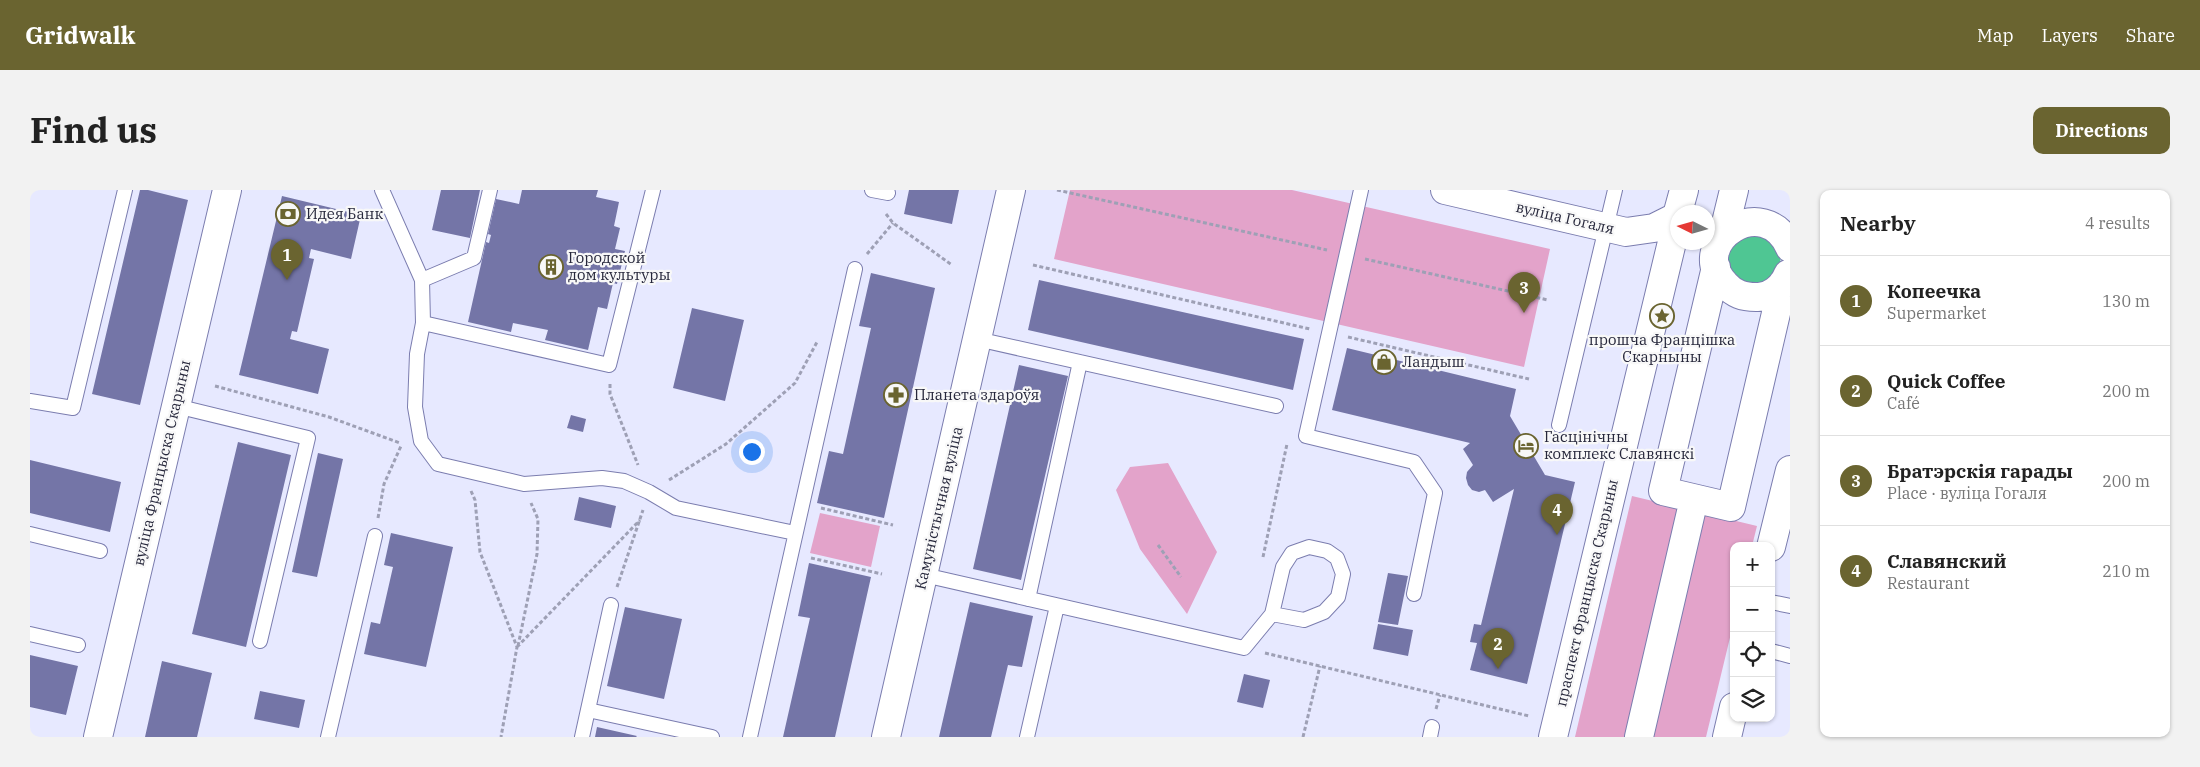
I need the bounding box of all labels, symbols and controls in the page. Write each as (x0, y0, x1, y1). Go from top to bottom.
text: Gridwalk (25, 19, 135, 51)
text: Map (1977, 24, 2014, 47)
text: Layers (2042, 24, 2098, 47)
text: Share (2126, 24, 2175, 47)
text: Find us (30, 107, 157, 153)
button: Directions (2033, 107, 2170, 154)
street label: вуліца Гогаля (1514, 197, 1616, 238)
bank icon: Идея Банк (275, 201, 301, 227)
place label: Идея Банк (306, 204, 384, 223)
north arrow (1670, 205, 1715, 250)
text: Nearby (1840, 209, 1916, 237)
text: 4 results (2085, 213, 2150, 233)
pin: 1 (271, 239, 303, 280)
place label: Городской дом культуры (568, 248, 670, 284)
building icon: Городской дом культуры (538, 254, 564, 280)
pin: 3 (1508, 272, 1540, 313)
text: Копеечка (1887, 279, 1981, 303)
text: 1 (1851, 291, 1861, 311)
text: 130 m (2102, 291, 2150, 311)
place icon: прошча Францішка Скарныны (1649, 303, 1675, 329)
text: Supermarket (1887, 303, 1986, 323)
place label: прошча Францішка Скарныны (1589, 330, 1735, 366)
shop icon: Ландыш (1371, 349, 1397, 375)
place label: Ландыш (1402, 352, 1465, 371)
street label: вуліца Францыска Скарыны (129, 358, 194, 568)
text: Quick Coffee (1887, 369, 2006, 393)
text: 2 (1851, 381, 1861, 401)
text: 200 m (2102, 381, 2150, 401)
pharmacy icon: Планета здароўя (883, 382, 909, 408)
place label: Планета здароўя (914, 385, 1039, 404)
text: Café (1887, 393, 1920, 413)
street label: Камуністычная вуліца (910, 424, 967, 591)
place label: Гасцінічны комплекс Славянскі (1544, 427, 1694, 463)
hotel icon: Гасцінічны комплекс Славянскі (1513, 433, 1539, 459)
your location (739, 439, 765, 465)
text: Братэрскія гарады (1887, 459, 2073, 483)
text: 3 (1851, 471, 1861, 491)
text: 200 m (2102, 471, 2150, 491)
street label: праспект Францыска Скарыны (1551, 477, 1622, 709)
text: Place · вуліца Гогаля (1887, 483, 2047, 503)
pin: 4 (1541, 494, 1573, 535)
map controls (1730, 542, 1775, 722)
button: + (1730, 542, 1775, 587)
text: Славянский (1887, 549, 2006, 573)
text: 4 (1851, 561, 1861, 581)
text: 210 m (2102, 561, 2150, 581)
text: Restaurant (1887, 573, 1970, 593)
button: − (1730, 587, 1775, 632)
pin: 2 (1482, 628, 1514, 669)
button: locate (1730, 632, 1775, 677)
button: layers (1730, 677, 1775, 722)

